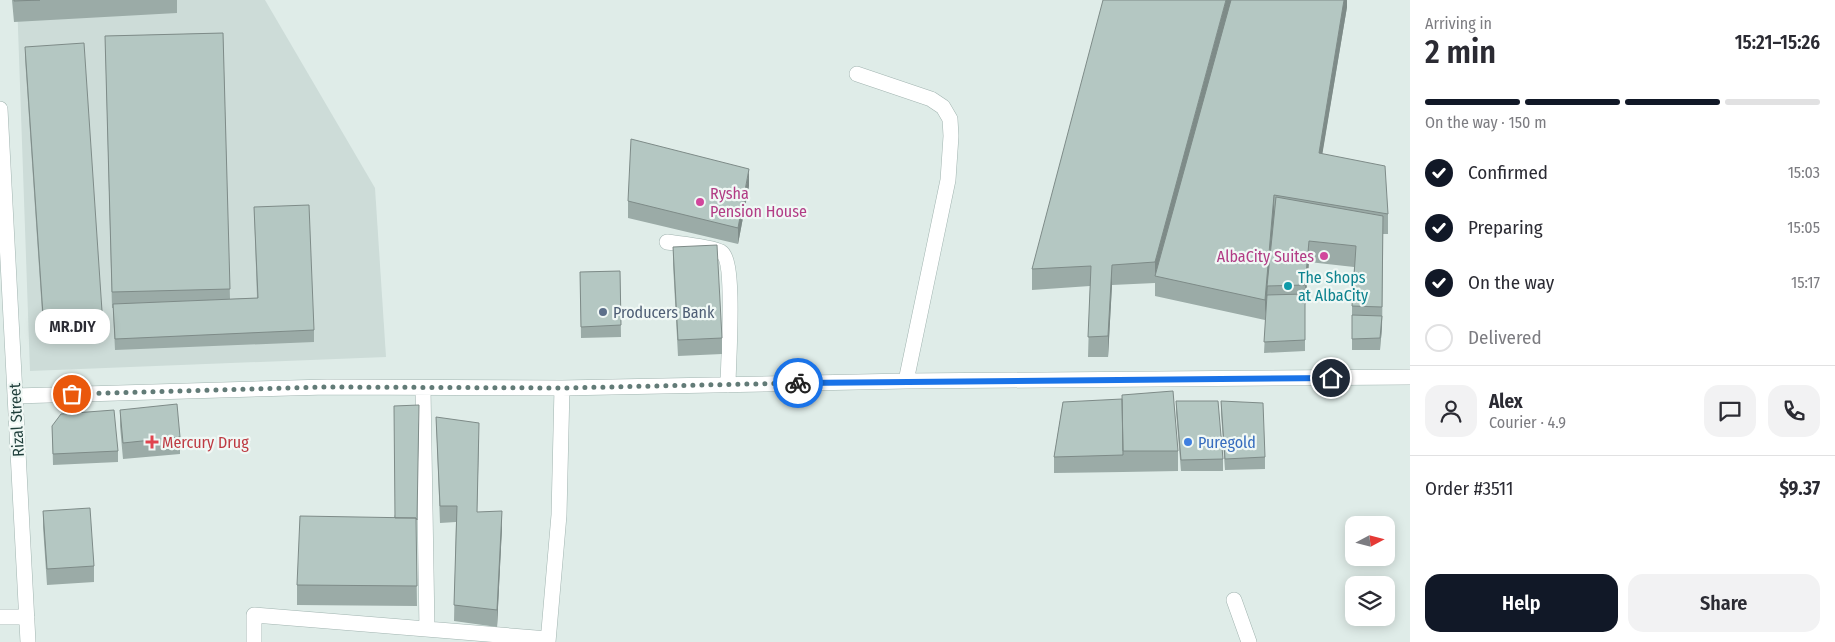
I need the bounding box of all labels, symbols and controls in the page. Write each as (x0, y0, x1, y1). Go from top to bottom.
text: Arriving in (1425, 14, 1492, 33)
text: 15:21–15:26 (1735, 31, 1820, 54)
text: 2 min (1425, 33, 1496, 71)
text: On the way · 150 m (1425, 113, 1546, 132)
icon: check (1425, 159, 1453, 187)
text: Confirmed (1468, 161, 1548, 184)
text: 15:03 (1788, 163, 1820, 182)
place label: Rysha Pension House (710, 184, 807, 221)
marker: Rysha Pension House (694, 196, 706, 208)
icon: check (1425, 214, 1453, 242)
text: Preparing (1468, 216, 1543, 239)
text: 15:05 (1787, 218, 1820, 237)
place label: AlbaCity Suites (1217, 247, 1314, 266)
marker: AlbaCity Suites (1318, 250, 1330, 262)
place label: The Shops at AlbaCity (1298, 268, 1369, 305)
icon: check (1425, 269, 1453, 297)
text: On the way (1468, 271, 1554, 294)
text: 15:17 (1791, 273, 1820, 292)
marker: The Shops at AlbaCity (1282, 280, 1294, 292)
place label: Producers Bank (613, 303, 715, 322)
marker: Producers Bank (597, 306, 609, 318)
callout: MR.DIY (34, 309, 110, 344)
text: MR.DIY (49, 317, 96, 336)
text: Delivered (1468, 326, 1542, 349)
pin (1310, 357, 1352, 399)
courier (773, 358, 823, 408)
icon: home (1317, 364, 1345, 392)
icon: bike (784, 369, 812, 397)
pin (51, 373, 93, 415)
icon: bag (58, 380, 86, 408)
street label: Rizal Street (5, 382, 28, 457)
button: person (1425, 385, 1477, 437)
button: chat (1704, 385, 1756, 437)
button: phone (1768, 385, 1820, 437)
text: Alex (1489, 390, 1523, 413)
text: Courier · 4.9 (1489, 413, 1566, 432)
place label: Mercury Drug (162, 433, 249, 452)
place label: Puregold (1198, 433, 1256, 452)
marker: Mercury Drug (146, 436, 158, 448)
marker: Puregold (1182, 436, 1194, 448)
text: Order #3511 (1425, 477, 1513, 500)
text: $9.37 (1779, 477, 1820, 500)
north arrow (1345, 516, 1395, 566)
map controls (1345, 516, 1395, 626)
button: Help (1425, 574, 1618, 632)
button: Share (1628, 574, 1820, 632)
button: layers (1345, 576, 1395, 626)

